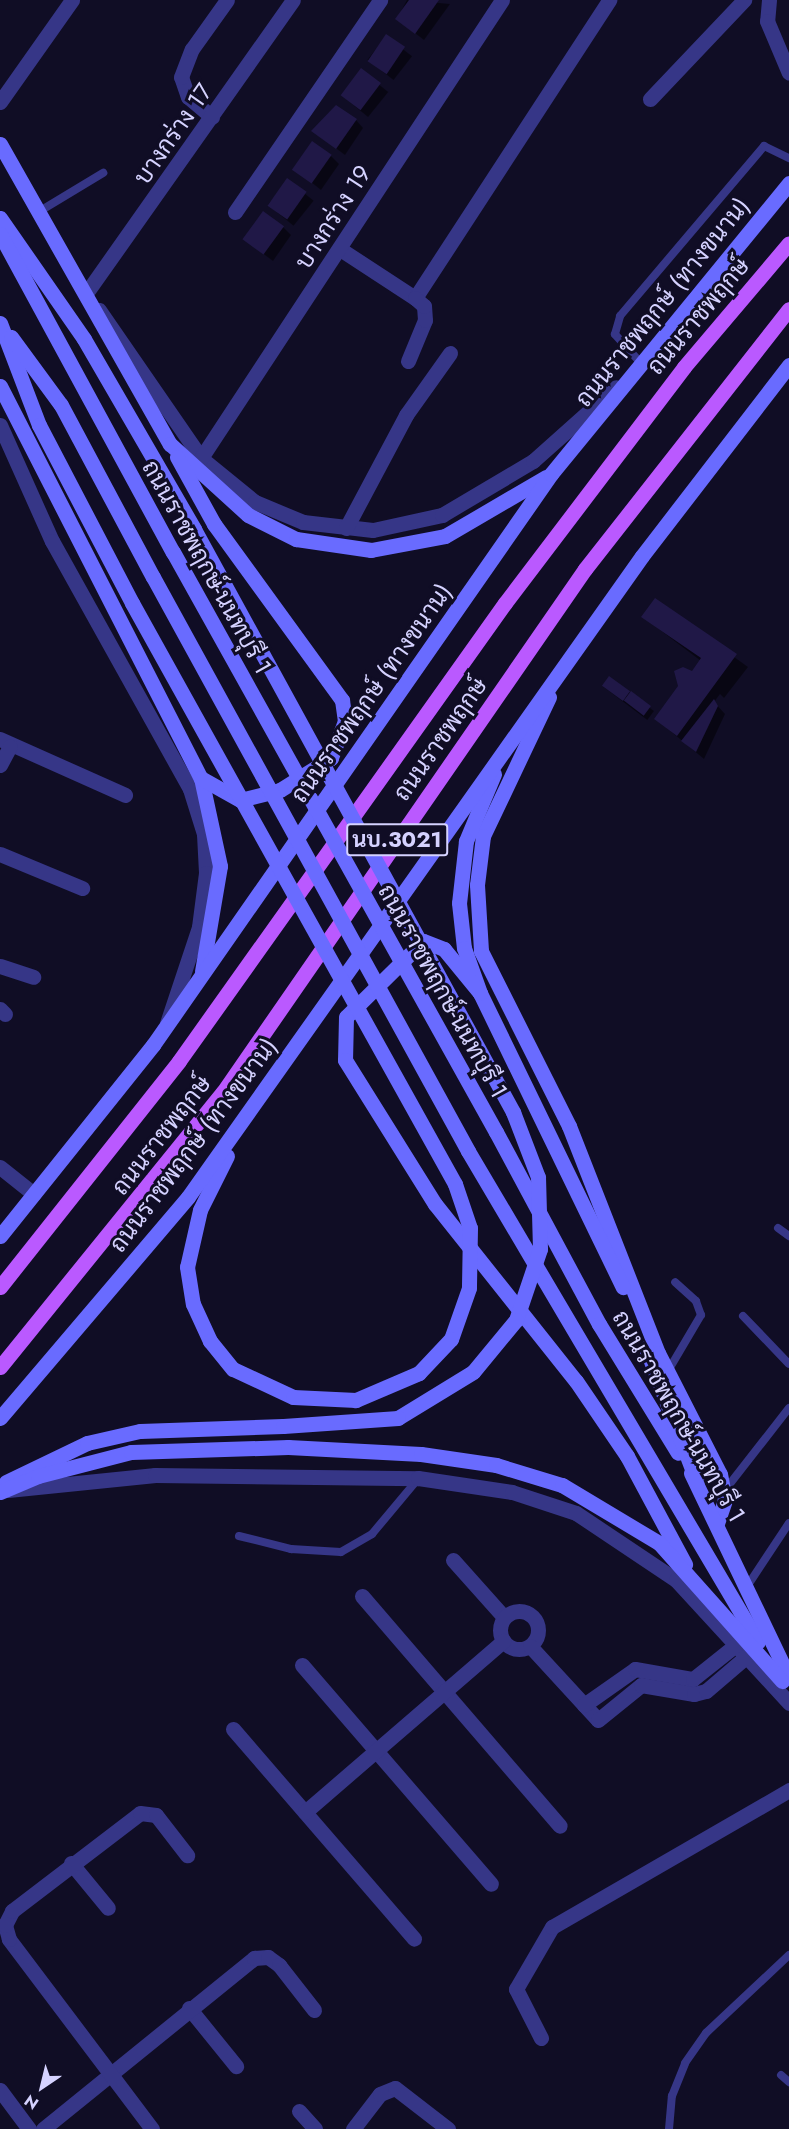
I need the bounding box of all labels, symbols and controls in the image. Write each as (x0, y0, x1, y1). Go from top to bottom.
street label: บางกร่าง 17 (128, 78, 218, 190)
street label: บางกร่าง 19 (289, 160, 377, 274)
street label: ถนนราชพฤกษ์ (ทางขนาน) (569, 192, 755, 412)
street label: ถนนราชพฤกษ์ (641, 252, 755, 380)
street label: ถนนราชพฤกษ์-นนทบุรี 1 (136, 455, 278, 679)
street label: ถนนราชพฤกษ์ (ทางขนาน) (285, 578, 457, 808)
street label: ถนนราชพฤกษ์ (387, 672, 493, 806)
road number: นบ.3021 (346, 821, 448, 859)
street label: ถนนราชพฤกษ์-นนทบุรี 1 (372, 879, 514, 1103)
street label: ถนนราชพฤกษ์ (ทางขนาน) (103, 1032, 283, 1258)
street label: ถนนราชพฤกษ์ (105, 1070, 217, 1200)
street label: ถนนราชพฤกษ์-นนทบุรี 1 (607, 1305, 751, 1527)
north arrow (12, 2057, 72, 2117)
text: N (20, 2089, 43, 2115)

